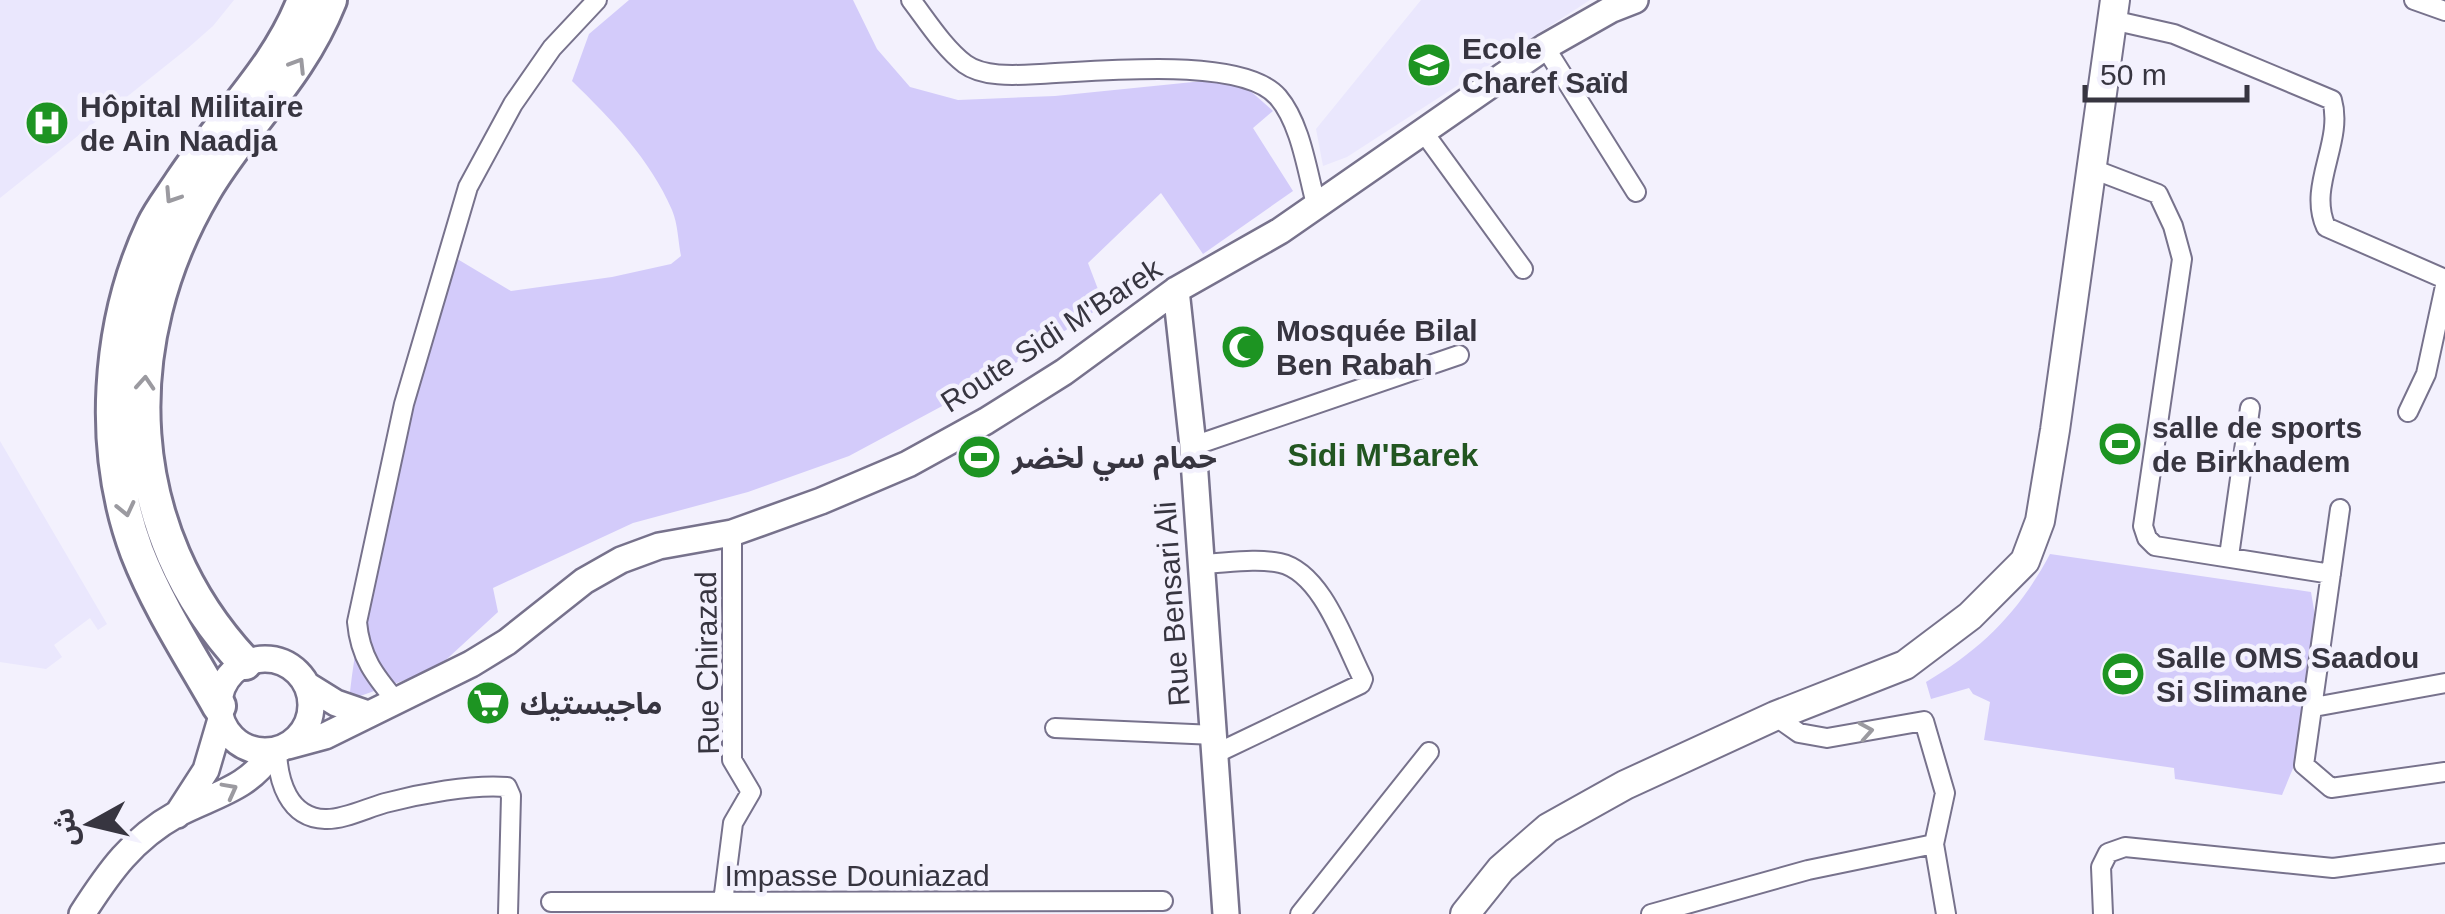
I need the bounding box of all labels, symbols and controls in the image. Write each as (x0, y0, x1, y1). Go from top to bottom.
place label: Ecole Charef Saïd (1462, 32, 1629, 99)
scale bar (2085, 40, 2248, 102)
school or university icon: Ecole Charef Saïd (1406, 42, 1452, 88)
one-way arrow (286, 58, 305, 76)
text: 50 m (2100, 58, 2167, 91)
place label: Hôpital Militaire de Ain Naadja (80, 90, 303, 157)
hospital icon: Hôpital Militaire de Ain Naadja (24, 100, 70, 146)
one-way arrow (165, 186, 184, 204)
street label: Route Sidi M'Barek (935, 251, 1168, 419)
place label: Mosquée Bilal Ben Rabah (1276, 314, 1478, 381)
mosque icon: Mosquée Bilal Ben Rabah (1220, 324, 1266, 370)
one-way arrow (134, 375, 155, 391)
place label: salle de sports de Birkhadem (2152, 411, 2362, 478)
sports icon: salle de sports de Birkhadem (2097, 421, 2143, 467)
sports icon: حمام سي لخضر (956, 434, 1002, 480)
district label: Sidi M'Barek (1288, 437, 1479, 473)
place label: حمام سي لخضر (1010, 441, 1217, 481)
one-way arrow (114, 500, 135, 517)
street label: Rue Bensari Ali (1148, 501, 1196, 707)
street label: Rue Chirazad (689, 571, 725, 755)
place label: Salle OMS Saadou Si Slimane (2156, 641, 2419, 708)
sports icon: Salle OMS Saadou Si Slimane (2100, 651, 2146, 697)
supermarket icon: ماجيستيك (465, 680, 511, 726)
place label: ماجيستيك (520, 687, 662, 721)
one-way arrow (1858, 721, 1874, 742)
north arrow (40, 774, 140, 874)
one-way arrow (219, 783, 237, 802)
text: ش (48, 806, 84, 849)
street label: Impasse Douniazad (724, 859, 990, 892)

